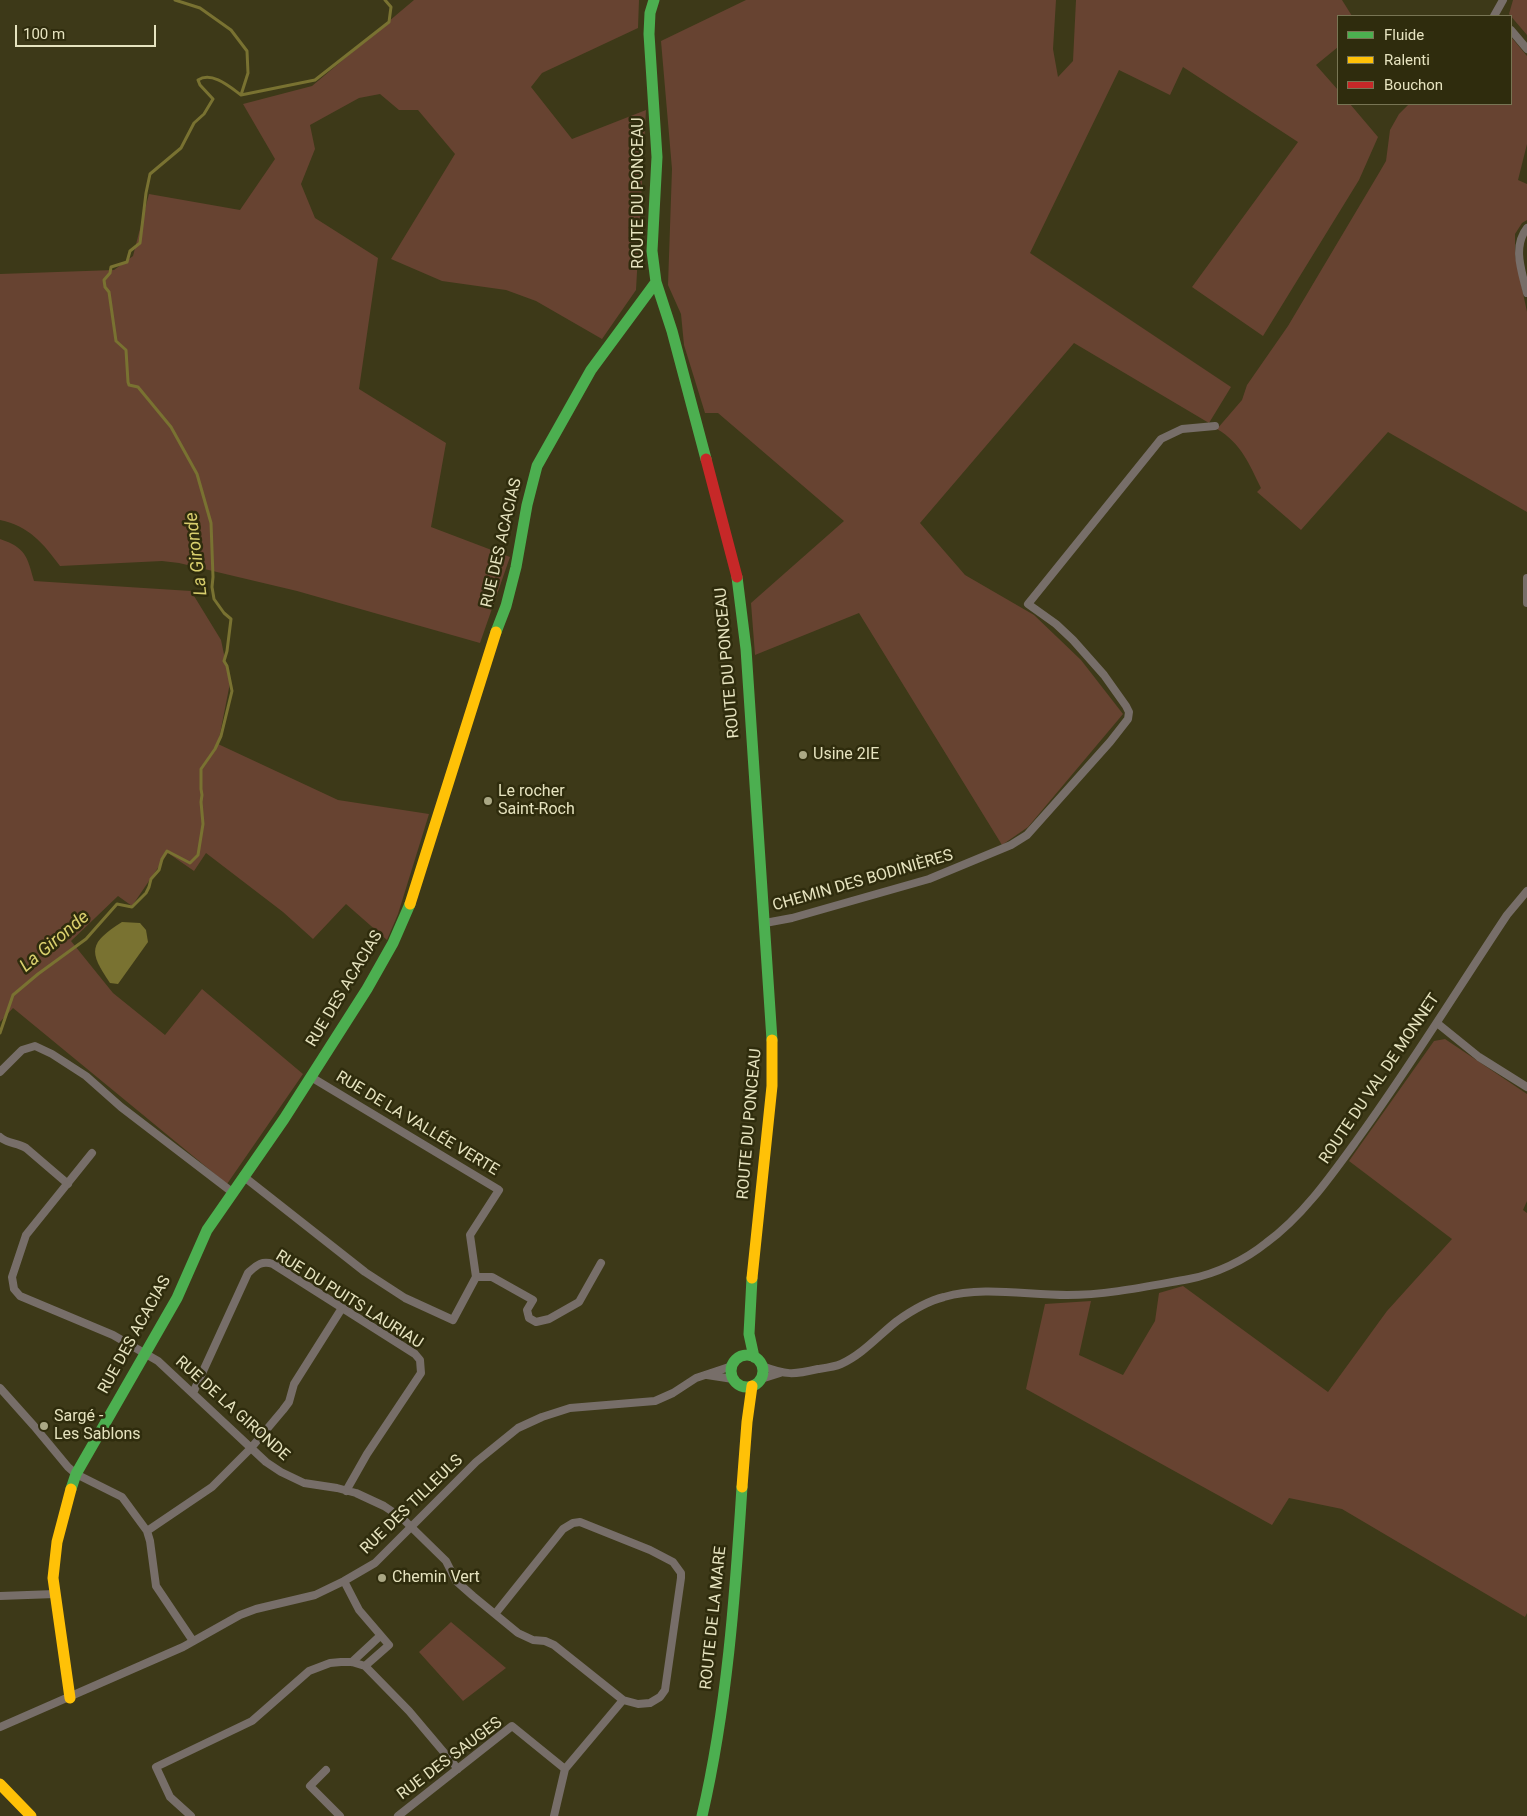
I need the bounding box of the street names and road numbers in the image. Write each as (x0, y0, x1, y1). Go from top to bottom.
street label: ROUTE DU PONCEAU (629, 117, 649, 269)
street label: RUE DES ACACIAS (478, 476, 526, 610)
street label: ROUTE DU PONCEAU (712, 587, 744, 739)
street label: CHEMIN DES BODINIÈRES (771, 846, 955, 916)
street label: RUE DES ACACIAS (303, 927, 387, 1051)
street label: ROUTE DU VAL DE MONNET (1316, 990, 1444, 1168)
street label: ROUTE DU PONCEAU (734, 1048, 766, 1200)
street label: RUE DE LA VALLÉE VERTE (332, 1068, 502, 1180)
street label: RUE DU PUITS LAURIAU (272, 1247, 426, 1353)
street label: RUE DES ACACIAS (95, 1272, 175, 1398)
street label: RUE DE LA GIRONDE (171, 1353, 293, 1465)
street label: RUE DES TILLEULS (357, 1451, 467, 1559)
street label: ROUTE DE LA MARE (697, 1545, 731, 1691)
street label: RUE DES SAUGES (394, 1713, 506, 1805)

